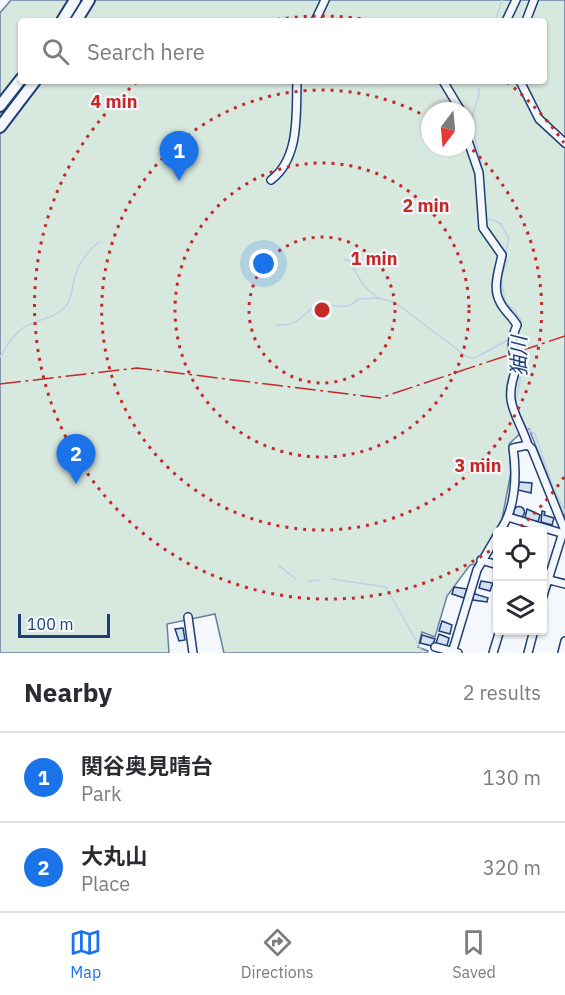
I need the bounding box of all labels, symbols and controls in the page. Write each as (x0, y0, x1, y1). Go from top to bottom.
search box (18, 18, 547, 84)
icon: search (39, 35, 72, 68)
text: Search here (87, 37, 205, 66)
text: 4 min (90, 90, 138, 113)
north arrow (421, 102, 475, 156)
pin: 1 (160, 132, 198, 181)
text: 2 min (402, 194, 450, 217)
text: 1 min (350, 247, 398, 270)
your location (249, 249, 278, 278)
centre of rings (312, 300, 332, 320)
water label: 㹨川 (505, 334, 532, 376)
pin: 2 (56, 434, 96, 484)
text: 3 min (454, 454, 502, 477)
map controls (493, 527, 547, 635)
button: locate (493, 527, 547, 581)
button: layers (493, 581, 547, 635)
scale bar (18, 611, 110, 638)
text: 100 m (27, 614, 74, 634)
text: Nearby (24, 675, 112, 709)
text: 2 results (463, 679, 541, 706)
text: 関谷奥見晴台 (81, 751, 213, 780)
text: 1 (38, 764, 50, 791)
text: 130 m (483, 764, 541, 791)
text: Park (81, 780, 121, 807)
text: 大丸山 (81, 841, 147, 870)
text: 2 (38, 854, 50, 881)
text: 320 m (483, 854, 541, 881)
text: Place (81, 870, 130, 897)
tab: Map (69, 926, 102, 982)
tab: Directions (241, 926, 314, 982)
tab: Saved (452, 926, 496, 982)

